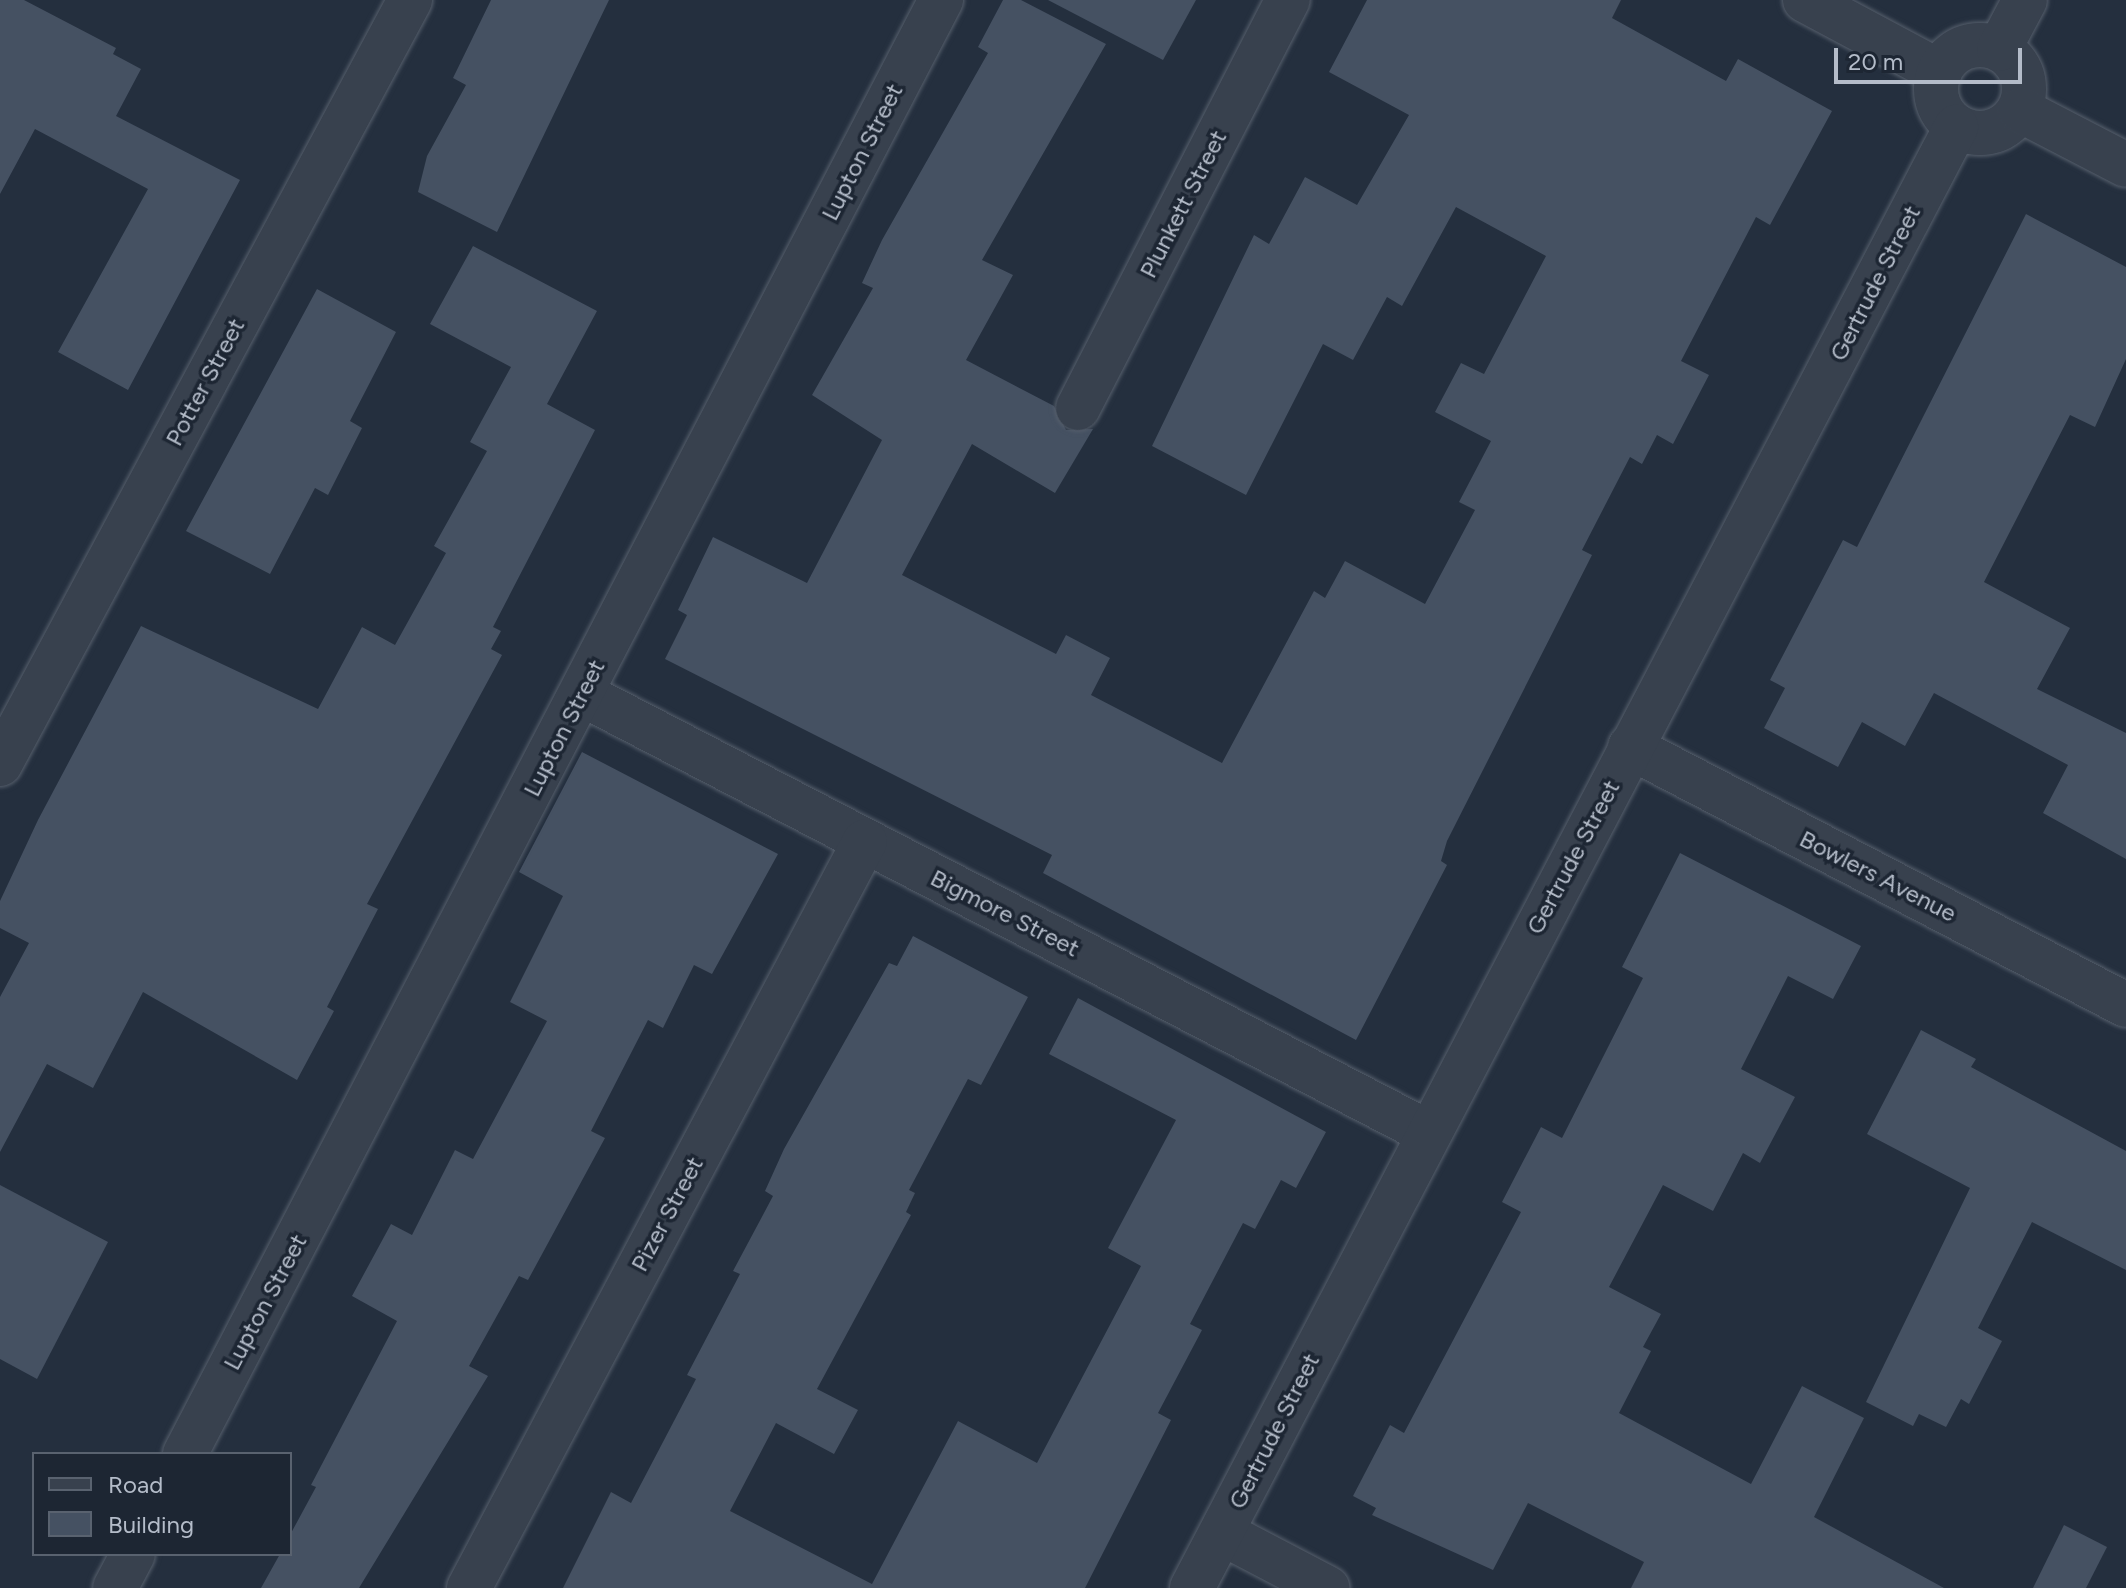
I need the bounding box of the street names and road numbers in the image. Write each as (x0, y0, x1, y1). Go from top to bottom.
street label: Lupton Street (815, 79, 909, 225)
street label: Plunkett Street (1133, 125, 1233, 283)
street label: Gertrude Street (1824, 201, 1926, 365)
street label: Potter Street (159, 313, 251, 451)
street label: Lupton Street (517, 655, 611, 801)
street label: Gertrude Street (1520, 775, 1626, 939)
street label: Bowlers Avenue (1795, 824, 1961, 928)
street label: Bigmore Street (926, 863, 1084, 963)
street label: Pizer Street (625, 1152, 709, 1276)
street label: Lupton Street (217, 1229, 313, 1375)
street label: Gertrude Street (1223, 1349, 1325, 1513)

